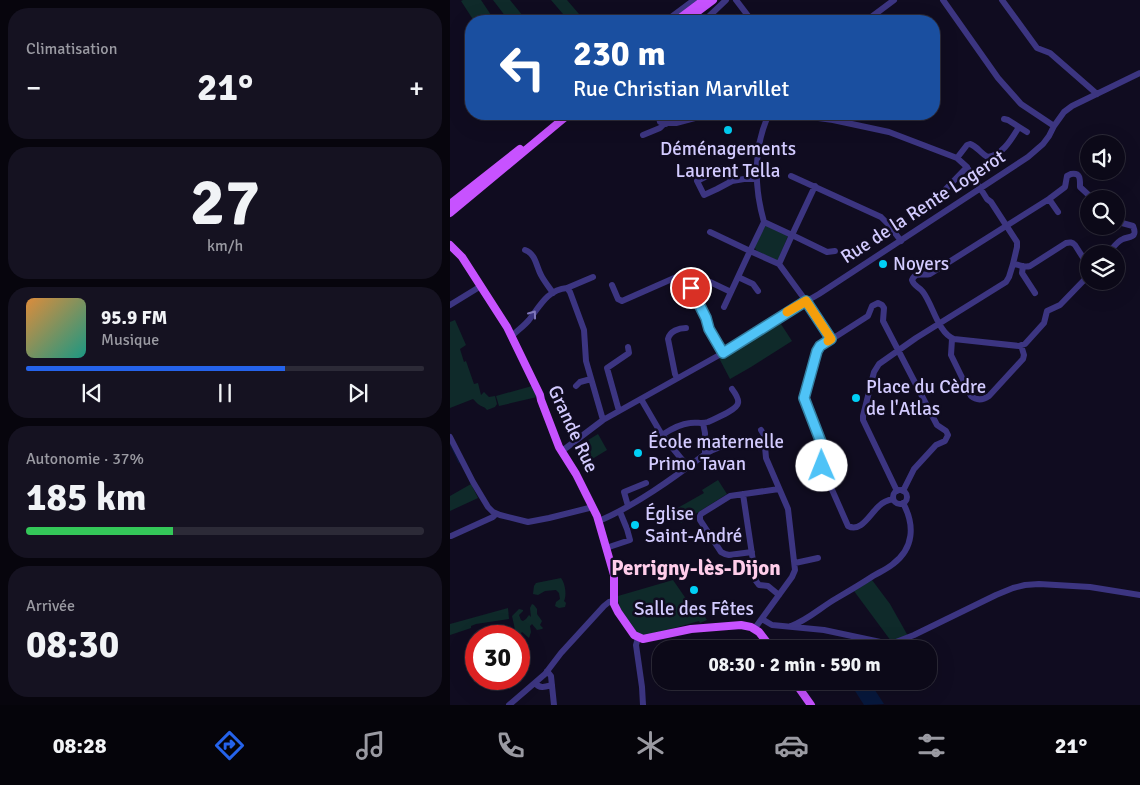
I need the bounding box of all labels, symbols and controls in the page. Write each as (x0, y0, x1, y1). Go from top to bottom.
text: 230 m (573, 32, 666, 75)
icon: left (490, 35, 555, 100)
text: Climatisation (26, 39, 117, 59)
text: 21° (197, 64, 253, 111)
text: − (26, 71, 41, 105)
text: + (409, 71, 424, 105)
text: Rue Christian Marvillet (573, 75, 789, 102)
marker: Déménagements Laurent Tella (722, 124, 734, 136)
map controls (1080, 135, 1125, 290)
button: sound (1080, 135, 1125, 180)
place label: Déménagements Laurent Tella (660, 137, 796, 183)
street label: Rue de la Rente Logerot (836, 145, 1010, 269)
text: 27 (190, 163, 260, 243)
button: search (1080, 190, 1125, 235)
text: km/h (207, 236, 243, 256)
button: layers (1080, 245, 1125, 290)
place label: Noyers (893, 252, 949, 276)
marker: Noyers (877, 258, 889, 270)
pin (670, 267, 712, 309)
icon: arrive (677, 274, 705, 302)
text: 95.9 FM (101, 306, 167, 330)
one-way arrow (527, 310, 536, 320)
text: Musique (101, 330, 159, 350)
place label: Place du Cèdre de l'Atlas (866, 375, 986, 421)
icon: previous (78, 379, 106, 407)
icon: pause (211, 379, 239, 407)
icon: next (344, 379, 372, 407)
street label: Grande Rue (542, 381, 604, 477)
marker: Place du Cèdre de l'Atlas (850, 392, 862, 404)
place label: École maternelle Primo Tavan (648, 430, 784, 476)
position arrow (795, 439, 847, 491)
marker: École maternelle Primo Tavan (632, 447, 644, 459)
text: Autonomie · 37% (26, 449, 144, 469)
text: 185 km (26, 474, 147, 521)
place label: Église Saint-André (645, 502, 742, 548)
marker: Église Saint-André (629, 519, 641, 531)
district label: Perrigny-lès-Dijon (611, 555, 781, 581)
marker: Salle des Fêtes (688, 584, 700, 596)
text: Arrivée (26, 596, 75, 616)
place label: Salle des Fêtes (634, 597, 754, 621)
text: 08:30 (26, 621, 119, 668)
speed limit sign: 30 (465, 625, 530, 690)
text: 08:30 · 2 min · 590 m (708, 653, 881, 677)
icon: directions (212, 728, 247, 763)
icon: music (353, 728, 388, 763)
icon: phone (493, 728, 528, 763)
icon: climate (633, 728, 668, 763)
icon: car (774, 728, 809, 763)
icon: filters (914, 728, 949, 763)
text: 08:28 (53, 732, 107, 759)
text: 21° (1055, 732, 1087, 759)

